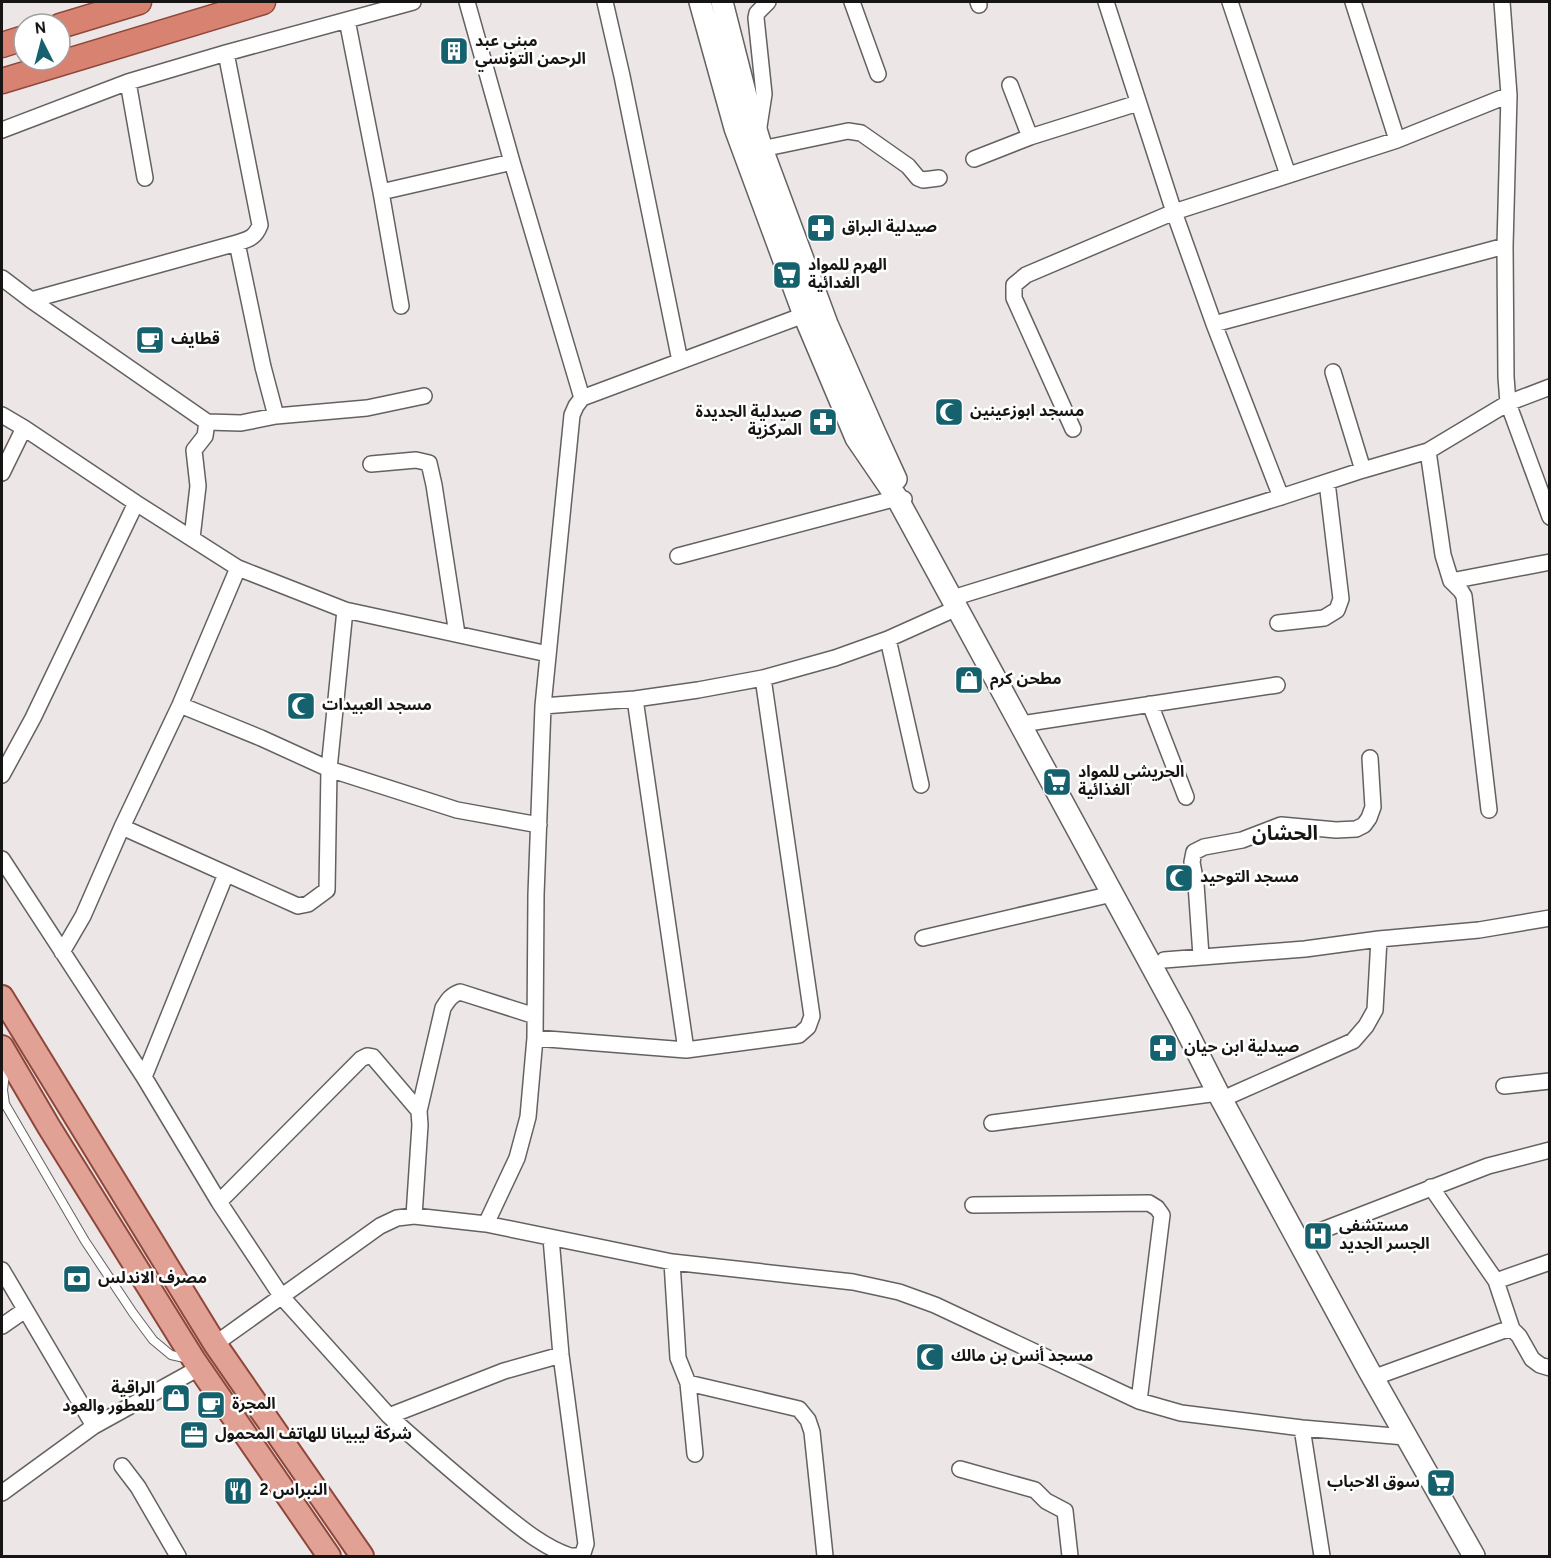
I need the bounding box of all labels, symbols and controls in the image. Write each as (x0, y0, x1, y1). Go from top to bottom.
north arrow (12, 12, 72, 72)
text: N (34, 19, 47, 40)
place label: مبني عبد الرحمن التونسي (475, 32, 586, 72)
building icon: مبني عبد الرحمن التونسي (438, 35, 470, 67)
pharmacy icon: صيدلية البراق (805, 212, 837, 244)
place label: صيدلية البراق (842, 218, 937, 238)
place label: الهرم للمواد الغدائية (808, 256, 887, 294)
supermarket icon: الهرم للمواد الغدائية (771, 259, 803, 291)
cafe icon: قطايف (134, 324, 166, 356)
place label: قطايف (171, 330, 220, 350)
mosque icon: مسجد ابوزعينين (933, 396, 965, 428)
place label: مسجد ابوزعينين (970, 402, 1084, 422)
place label: صيدلية الجديدة المركزية (695, 403, 802, 441)
pharmacy icon: صيدلية الجديدة المركزية (807, 406, 839, 438)
shop icon: مطحن كرم (953, 664, 985, 696)
place label: مطحن كرم (990, 670, 1061, 690)
mosque icon: مسجد العبيدات (285, 690, 317, 722)
place label: مسجد العبيدات (322, 696, 432, 716)
place label: الحريشي للمواد الغذائية (1078, 763, 1184, 801)
supermarket icon: الحريشي للمواد الغذائية (1041, 766, 1073, 798)
district label: الحشان (1252, 822, 1318, 848)
mosque icon: مسجد التوحيد (1163, 862, 1195, 894)
place label: مسجد التوحيد (1200, 868, 1299, 888)
pharmacy icon: صيدلية ابن حيان (1147, 1032, 1179, 1064)
place label: صيدلية ابن حيان (1184, 1038, 1299, 1058)
place label: مستشفى الجسر الجديد (1339, 1217, 1430, 1255)
hospital icon: مستشفى الجسر الجديد (1302, 1220, 1334, 1252)
bank icon: مصرف الاندلس (61, 1263, 93, 1295)
place label: مصرف الاندلس (98, 1269, 207, 1289)
mosque icon: مسجد أنس بن مالك (914, 1341, 946, 1373)
place label: مسجد أنس بن مالك (951, 1346, 1093, 1367)
place label: الراقية للعطور والعود (62, 1379, 155, 1417)
shop icon: الراقية للعطور والعود (160, 1382, 192, 1414)
cafe icon: المجرة (195, 1389, 227, 1421)
place label: المجرة (232, 1395, 276, 1415)
office icon: شركة ليبيانا للهاتف المحمول (178, 1419, 210, 1451)
place label: شركة ليبيانا للهاتف المحمول (215, 1425, 412, 1445)
supermarket icon: سوق الاحباب (1425, 1467, 1457, 1499)
place label: سوق الاحباب (1327, 1473, 1420, 1493)
restaurant icon: النبراس 2 (222, 1475, 254, 1507)
place label: النبراس 2 (259, 1481, 327, 1501)

